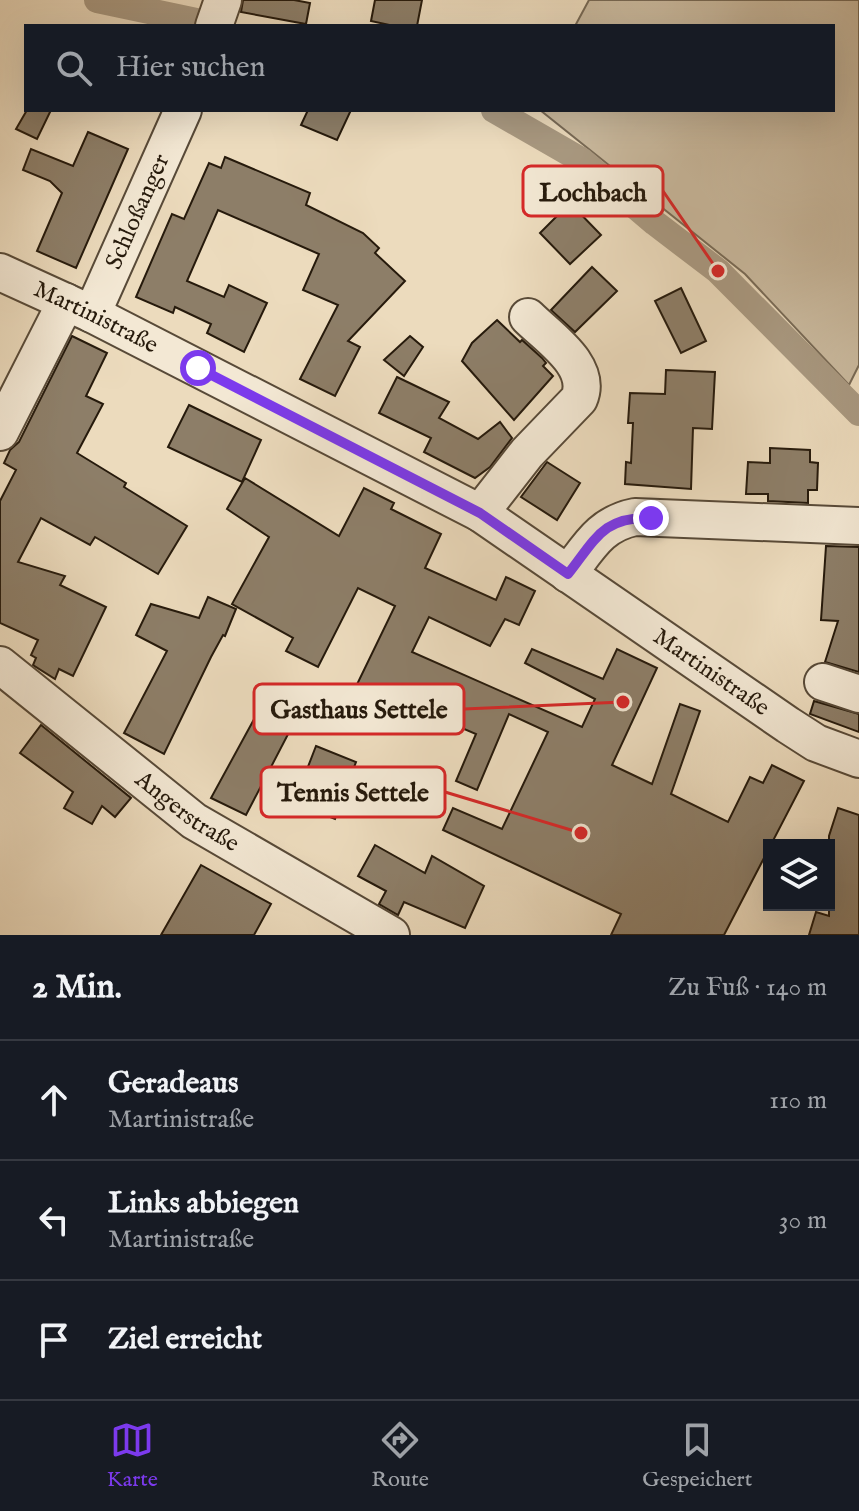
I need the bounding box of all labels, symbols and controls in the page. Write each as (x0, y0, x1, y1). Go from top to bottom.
search box (24, 24, 835, 112)
icon: search (52, 46, 96, 90)
text: Hier suchen (116, 49, 266, 87)
street label: Schloßanger (98, 149, 177, 274)
callout: Lochbach (523, 166, 663, 216)
text: Lochbach (539, 177, 648, 210)
street label: Martinistraße (29, 274, 163, 361)
route start (180, 350, 216, 386)
route end (633, 500, 669, 536)
street label: Martinistraße (647, 621, 776, 723)
callout: Gasthaus Settele (254, 684, 464, 734)
text: Gasthaus Settele (270, 694, 448, 727)
street label: Angerstraße (128, 763, 245, 859)
callout: Tennis Settele (261, 767, 445, 817)
text: Tennis Settele (276, 777, 429, 810)
map controls (763, 839, 835, 911)
button: layers (763, 839, 835, 911)
text: 2 Min. (32, 966, 122, 1009)
text: Zu Fuß · 140 m (668, 971, 827, 1004)
text: Geradeaus (108, 1065, 238, 1103)
icon: ahead (32, 1078, 76, 1122)
text: 110 m (769, 1084, 827, 1117)
text: Martinistraße (108, 1103, 254, 1136)
text: Links abbiegen (108, 1185, 299, 1223)
icon: left (32, 1198, 76, 1242)
text: 30 m (779, 1204, 827, 1237)
text: Martinistraße (108, 1223, 254, 1256)
icon: arrive (32, 1318, 76, 1362)
text: Ziel erreicht (108, 1321, 262, 1359)
tab: Karte (107, 1418, 158, 1494)
tab: Route (371, 1418, 429, 1494)
tab: Gespeichert (642, 1418, 752, 1494)

